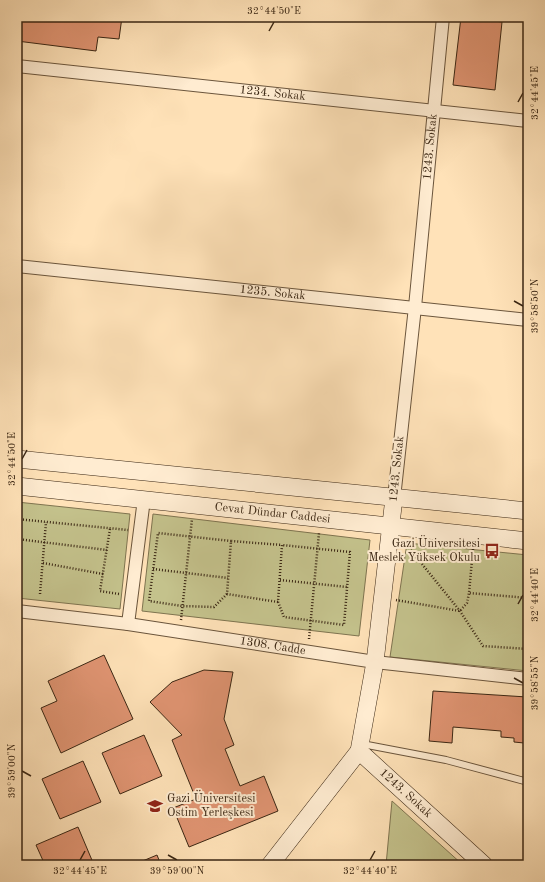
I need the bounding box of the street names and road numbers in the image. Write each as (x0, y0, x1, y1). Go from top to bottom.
street label: 1234. Sokak (239, 84, 306, 103)
street label: 1243. Sokak (421, 113, 440, 181)
street label: 1235. Sokak (239, 284, 306, 302)
street label: 1243. Sokak (388, 435, 406, 503)
street label: Cevat Dündar Caddesi (214, 501, 331, 526)
street label: 1308. Cadde (239, 635, 307, 657)
street label: 1243. Sokak (377, 767, 434, 820)

